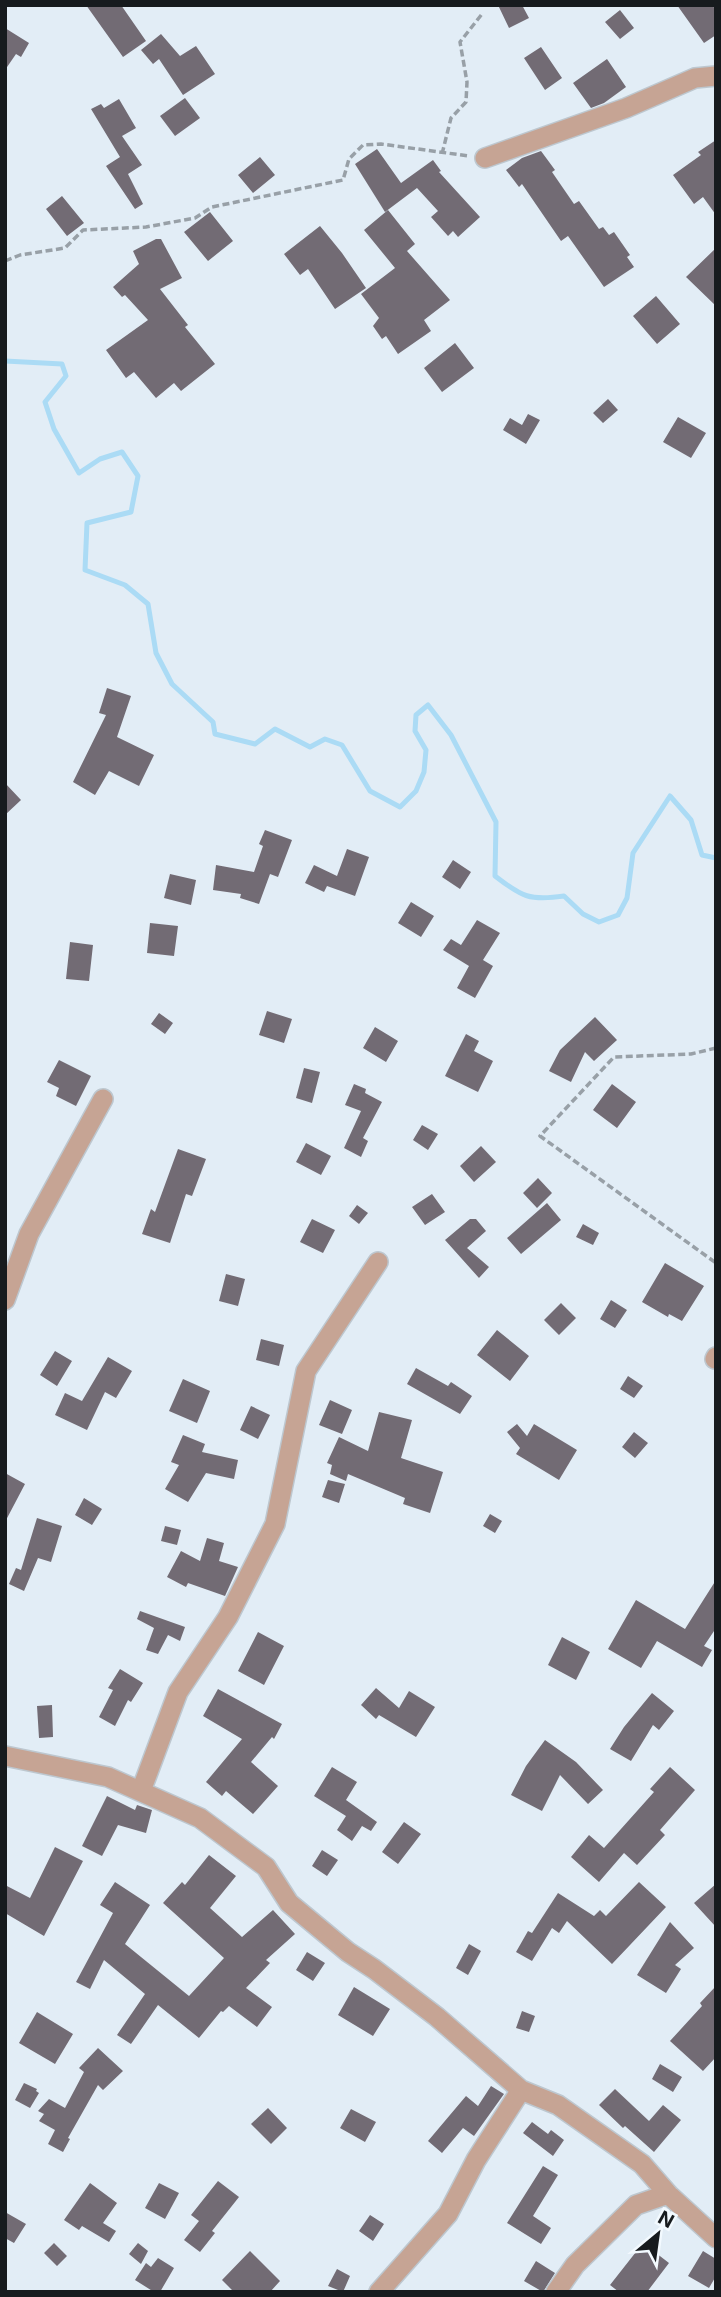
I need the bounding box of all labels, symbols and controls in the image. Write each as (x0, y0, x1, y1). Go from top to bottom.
north arrow (623, 2199, 693, 2269)
text: N (654, 2206, 678, 2233)

